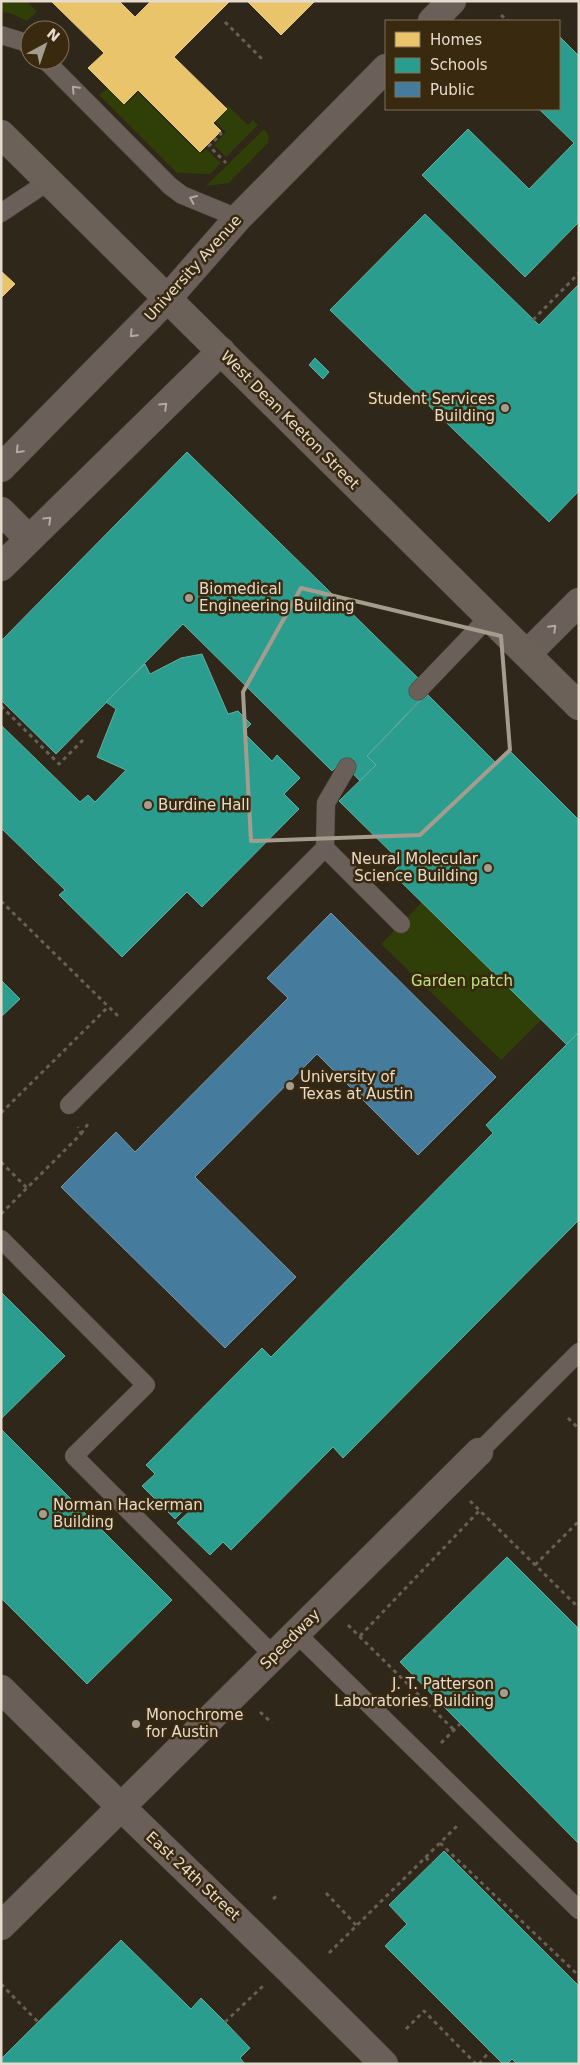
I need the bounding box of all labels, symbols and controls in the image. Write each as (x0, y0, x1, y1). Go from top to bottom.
north arrow (20, 20, 70, 70)
legend (385, 20, 560, 110)
text: N (44, 25, 63, 45)
text: Homes (430, 31, 482, 49)
text: Schools (430, 56, 488, 74)
text: Public (430, 81, 474, 99)
one-way arrow (72, 86, 81, 95)
one-way arrow (189, 195, 198, 206)
street label: University Avenue (141, 211, 245, 325)
one-way arrow (130, 328, 139, 337)
street label: West Dean Keeton Street (217, 347, 363, 493)
place label: Student Services Building (368, 390, 495, 425)
marker: Student Services Building (499, 402, 511, 414)
one-way arrow (159, 403, 168, 412)
one-way arrow (16, 444, 25, 453)
one-way arrow (43, 517, 52, 526)
place label: Biomedical Engineering Building (199, 580, 355, 615)
marker: Biomedical Engineering Building (183, 592, 195, 604)
one-way arrow (547, 625, 556, 634)
place label: Burdine Hall (158, 796, 250, 814)
marker: Burdine Hall (142, 799, 154, 811)
place label: Neural Molecular Science Building (351, 850, 479, 885)
marker: Neural Molecular Science Building (482, 862, 494, 874)
park label: Garden patch (411, 972, 513, 990)
place label: University of Texas at Austin (299, 1068, 413, 1103)
marker: University of Texas at Austin (284, 1080, 296, 1092)
place label: Norman Hackerman Building (53, 1496, 203, 1531)
marker: Norman Hackerman Building (37, 1508, 49, 1520)
street label: Speedway (256, 1605, 324, 1673)
place label: J. T. Patterson Laboratories Building (334, 1675, 494, 1710)
marker: J. T. Patterson Laboratories Building (498, 1687, 510, 1699)
place label: Monochrome for Austin (146, 1706, 243, 1741)
marker: Monochrome for Austin (130, 1718, 142, 1730)
street label: East 24th Street (142, 1828, 244, 1924)

